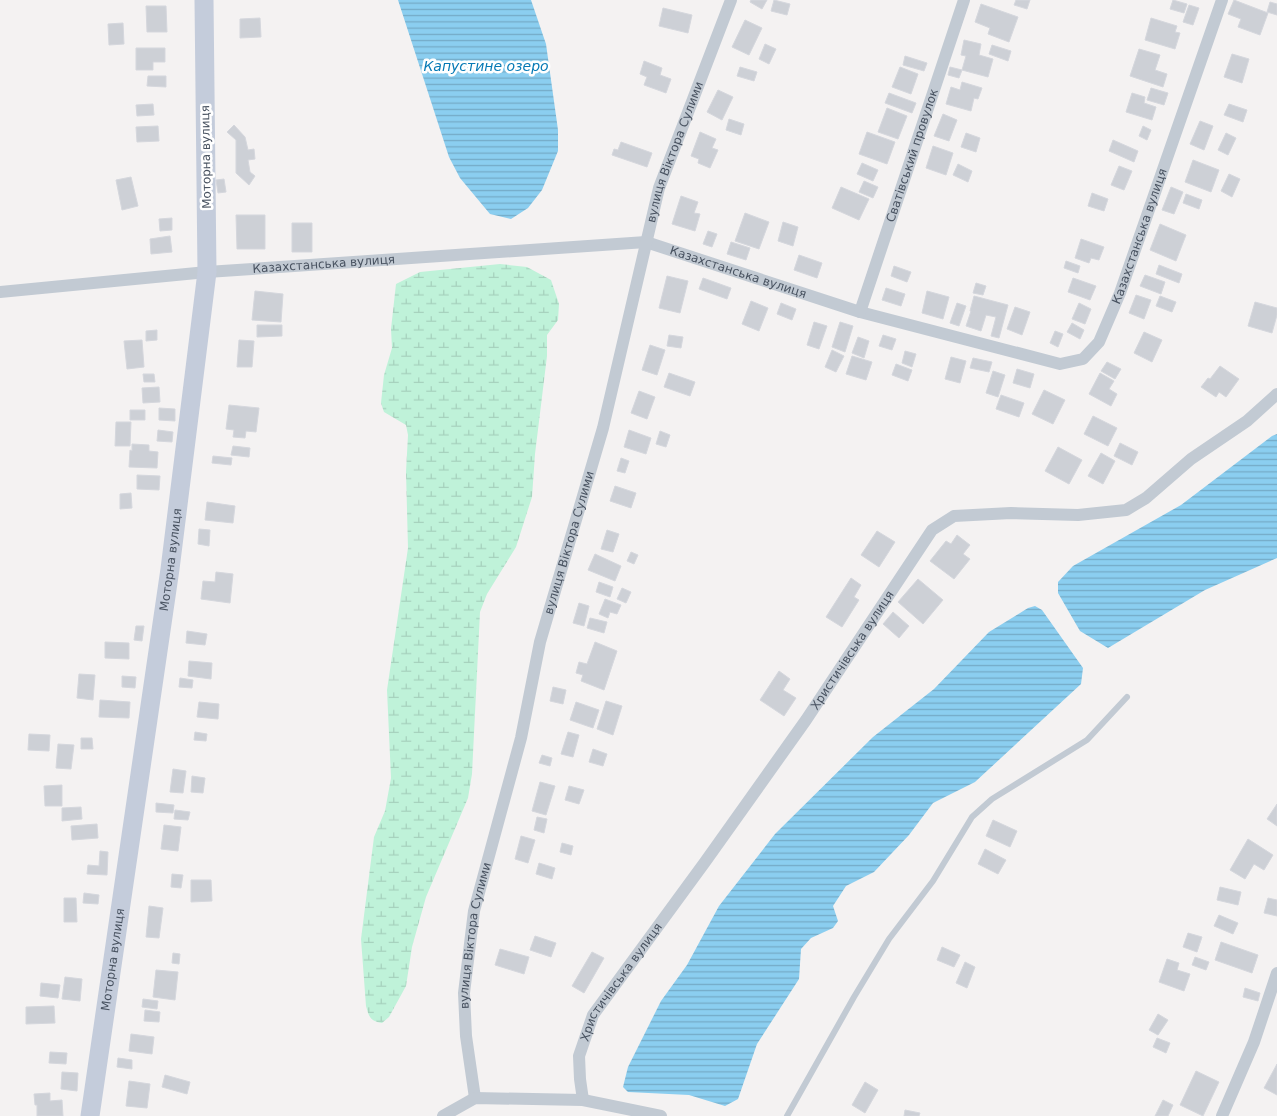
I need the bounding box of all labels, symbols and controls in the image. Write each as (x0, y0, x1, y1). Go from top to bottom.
water label: Капустине озеро (423, 58, 549, 74)
street label: вулиця Віктора Сулими (644, 80, 706, 224)
street label: Сватівський провулок (883, 87, 941, 224)
street label: Моторна вулиця (198, 105, 214, 209)
street label: Казахстанська вулиця (1109, 167, 1170, 306)
street label: Казахстанська вулиця (668, 243, 808, 301)
street label: Казахстанська вулиця (252, 252, 395, 276)
street label: вулиця Віктора Сулими (542, 469, 597, 616)
street label: Моторна вулиця (157, 508, 184, 612)
street label: Христичівська вулиця (808, 588, 897, 712)
street label: вулиця Віктора Сулими (457, 861, 494, 1009)
street label: Моторна вулиця (98, 907, 127, 1012)
street label: Христичівська вулиця (578, 920, 665, 1043)

